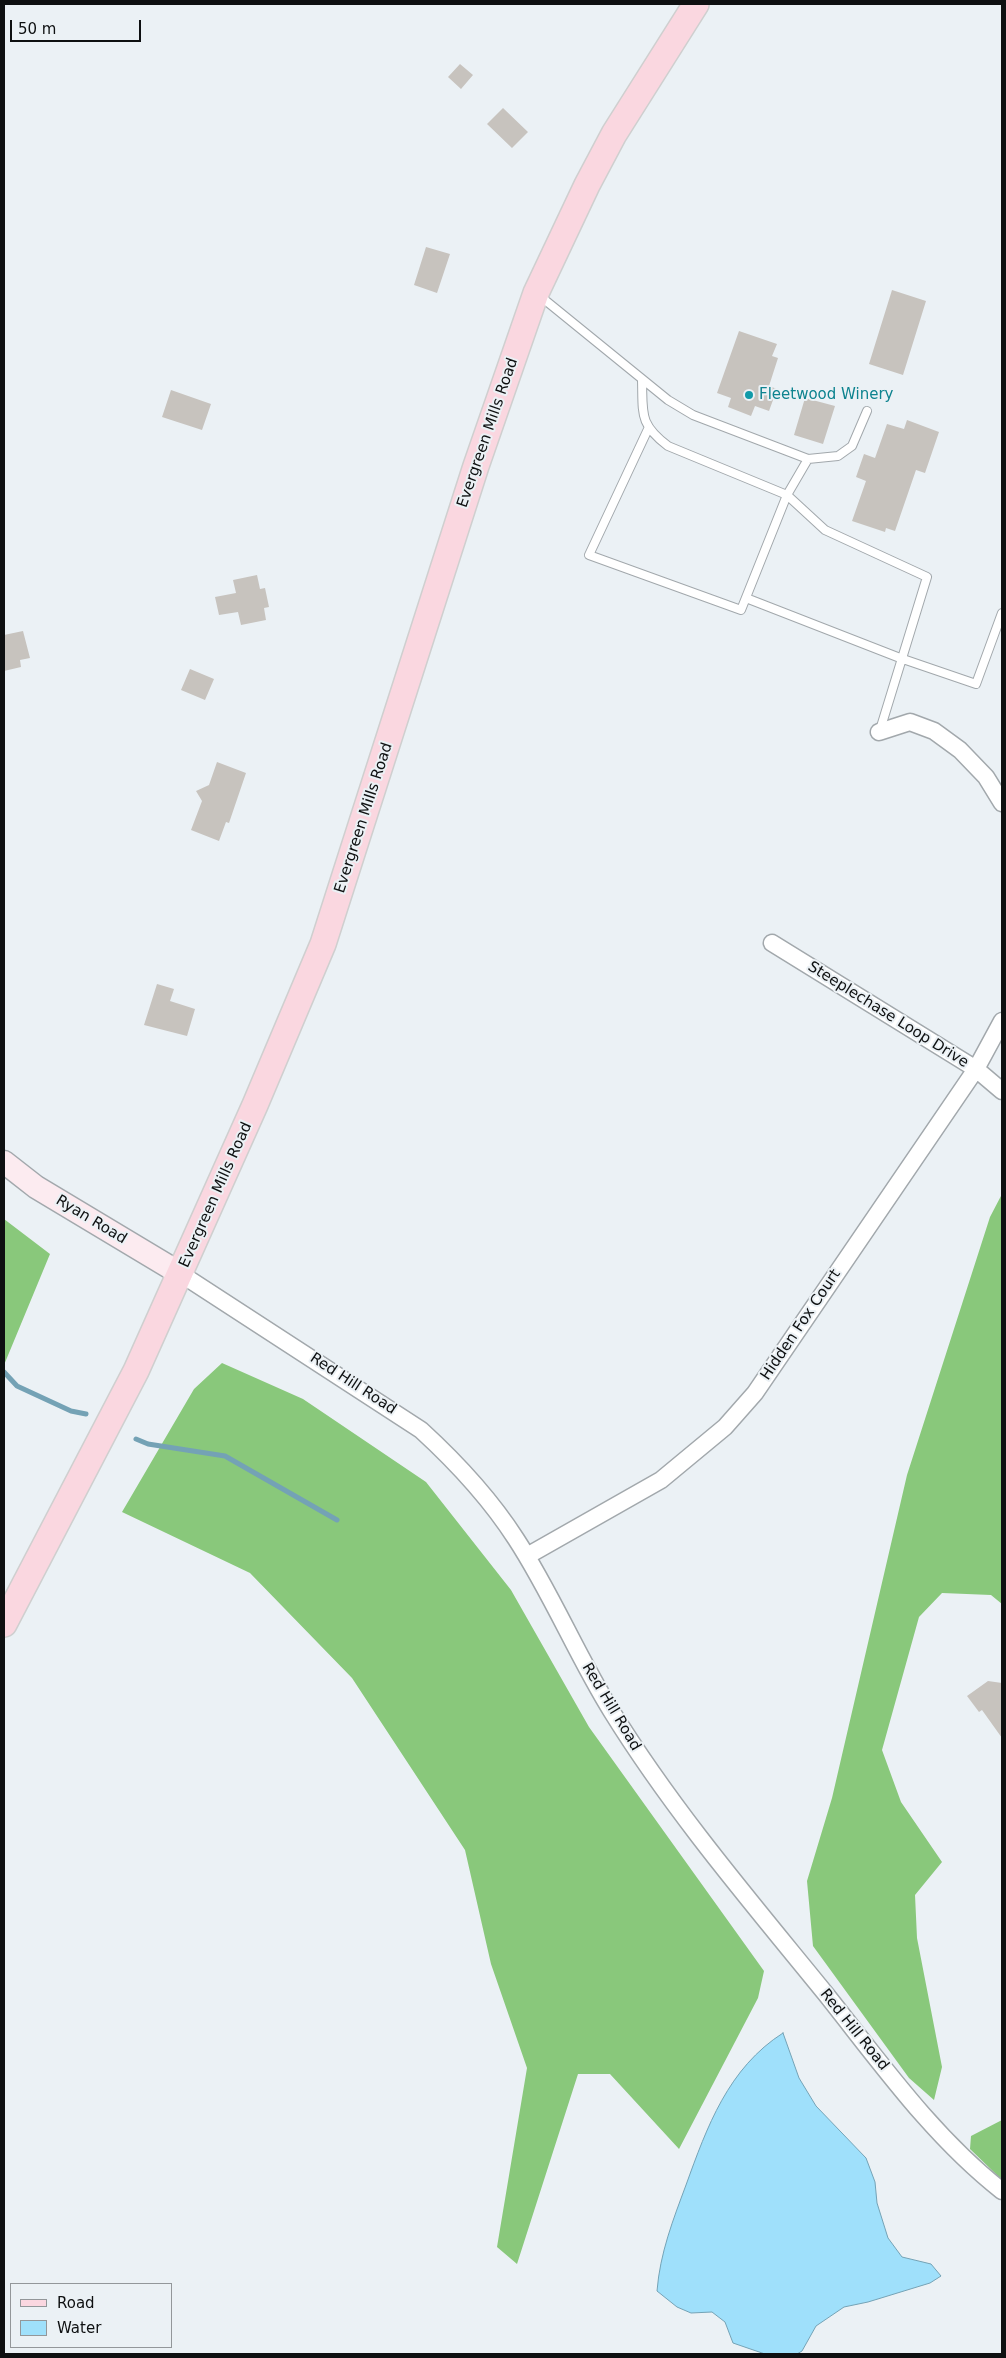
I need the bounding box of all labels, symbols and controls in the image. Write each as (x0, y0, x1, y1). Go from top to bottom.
scale bar (12, 10, 144, 42)
text: 50 m (18, 20, 56, 38)
street label: Evergreen Mills Road (454, 356, 522, 510)
place label: Fleetwood Winery (759, 386, 893, 404)
marker: Fleetwood Winery (743, 389, 755, 401)
street label: Evergreen Mills Road (331, 740, 397, 896)
street label: Steeplechase Loop Drive (804, 958, 972, 1072)
street label: Evergreen Mills Road (176, 1120, 256, 1270)
street label: Ryan Road (52, 1192, 130, 1248)
street label: Hidden Fox Court (757, 1266, 845, 1384)
street label: Red Hill Road (306, 1349, 400, 1419)
street label: Red Hill Road (578, 1660, 644, 1754)
street label: Red Hill Road (816, 1986, 892, 2074)
legend (10, 2283, 172, 2348)
text: Road (57, 2294, 95, 2312)
text: Water (57, 2319, 101, 2337)

